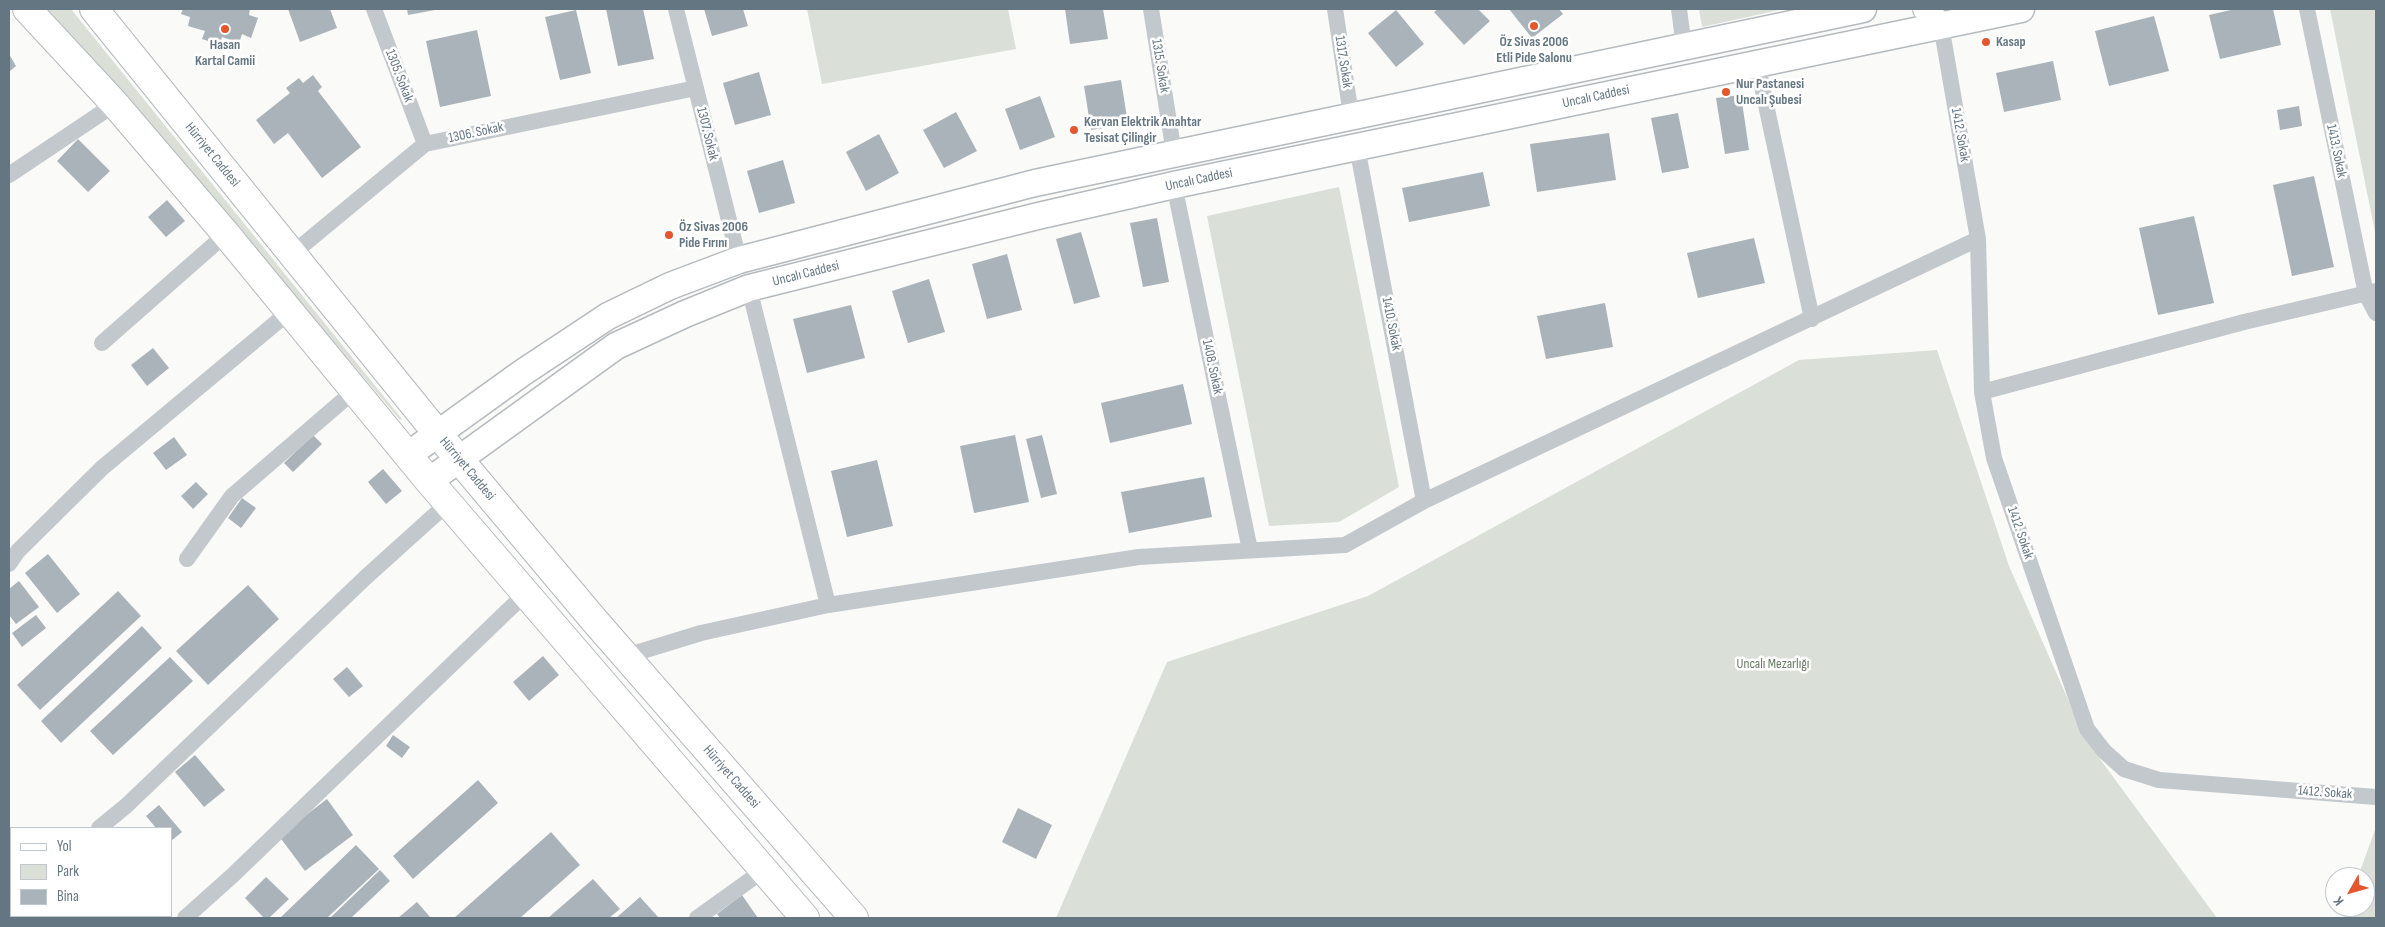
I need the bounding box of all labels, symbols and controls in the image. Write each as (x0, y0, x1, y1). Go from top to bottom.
marker: Öz Sivas 2006 Etli Pide Salonu (1528, 20, 1540, 32)
marker: Hasan Kartal Camii (219, 23, 231, 35)
place label: Öz Sivas 2006 Etli Pide Salonu (1496, 34, 1572, 66)
place label: Kasap (1996, 34, 2026, 50)
street label: 1317. Sokak (1331, 35, 1355, 89)
marker: Kasap (1980, 36, 1992, 48)
place label: Hasan Kartal Camii (195, 37, 255, 70)
street label: 1315. Sokak (1147, 38, 1173, 94)
street label: 1305. Sokak (381, 47, 417, 105)
place label: Nur Pastanesi Uncalı Şubesi (1736, 76, 1804, 108)
street label: Uncalı Caddesi (1561, 82, 1631, 112)
marker: Nur Pastanesi Uncalı Şubesi (1720, 86, 1732, 98)
street label: 1307. Sokak (692, 106, 722, 162)
street label: 1412. Sokak (1947, 107, 1973, 163)
place label: Kervan Elektrik Anahtar Tesisat Çilingir (1084, 114, 1201, 146)
street label: Hürriyet Caddesi (181, 119, 243, 191)
street label: 1306. Sokak (447, 119, 505, 147)
street label: 1413. Sokak (2322, 123, 2350, 179)
marker: Kervan Elektrik Anahtar Tesisat Çilingir (1068, 124, 1080, 136)
street label: Uncalı Caddesi (1164, 165, 1234, 195)
place label: Öz Sivas 2006 Pide Fırını (679, 219, 748, 252)
marker: Öz Sivas 2006 Pide Fırını (663, 229, 675, 241)
street label: Uncalı Caddesi (771, 258, 841, 290)
street label: 1410. Sokak (1378, 296, 1404, 352)
street label: 1408. Sokak (1198, 338, 1226, 396)
street label: Hürriyet Caddesi (436, 434, 498, 504)
street label: 1412. Sokak (2003, 505, 2037, 561)
park label: Uncalı Mezarlığı (1737, 656, 1809, 672)
street label: Hürriyet Caddesi (699, 742, 763, 812)
street label: 1412. Sokak (2297, 783, 2353, 803)
legend (10, 827, 172, 917)
text: Yol (57, 837, 72, 856)
text: Park (57, 862, 79, 881)
north arrow (2325, 867, 2375, 917)
text: Bina (57, 887, 79, 906)
text: K (2330, 893, 2347, 909)

